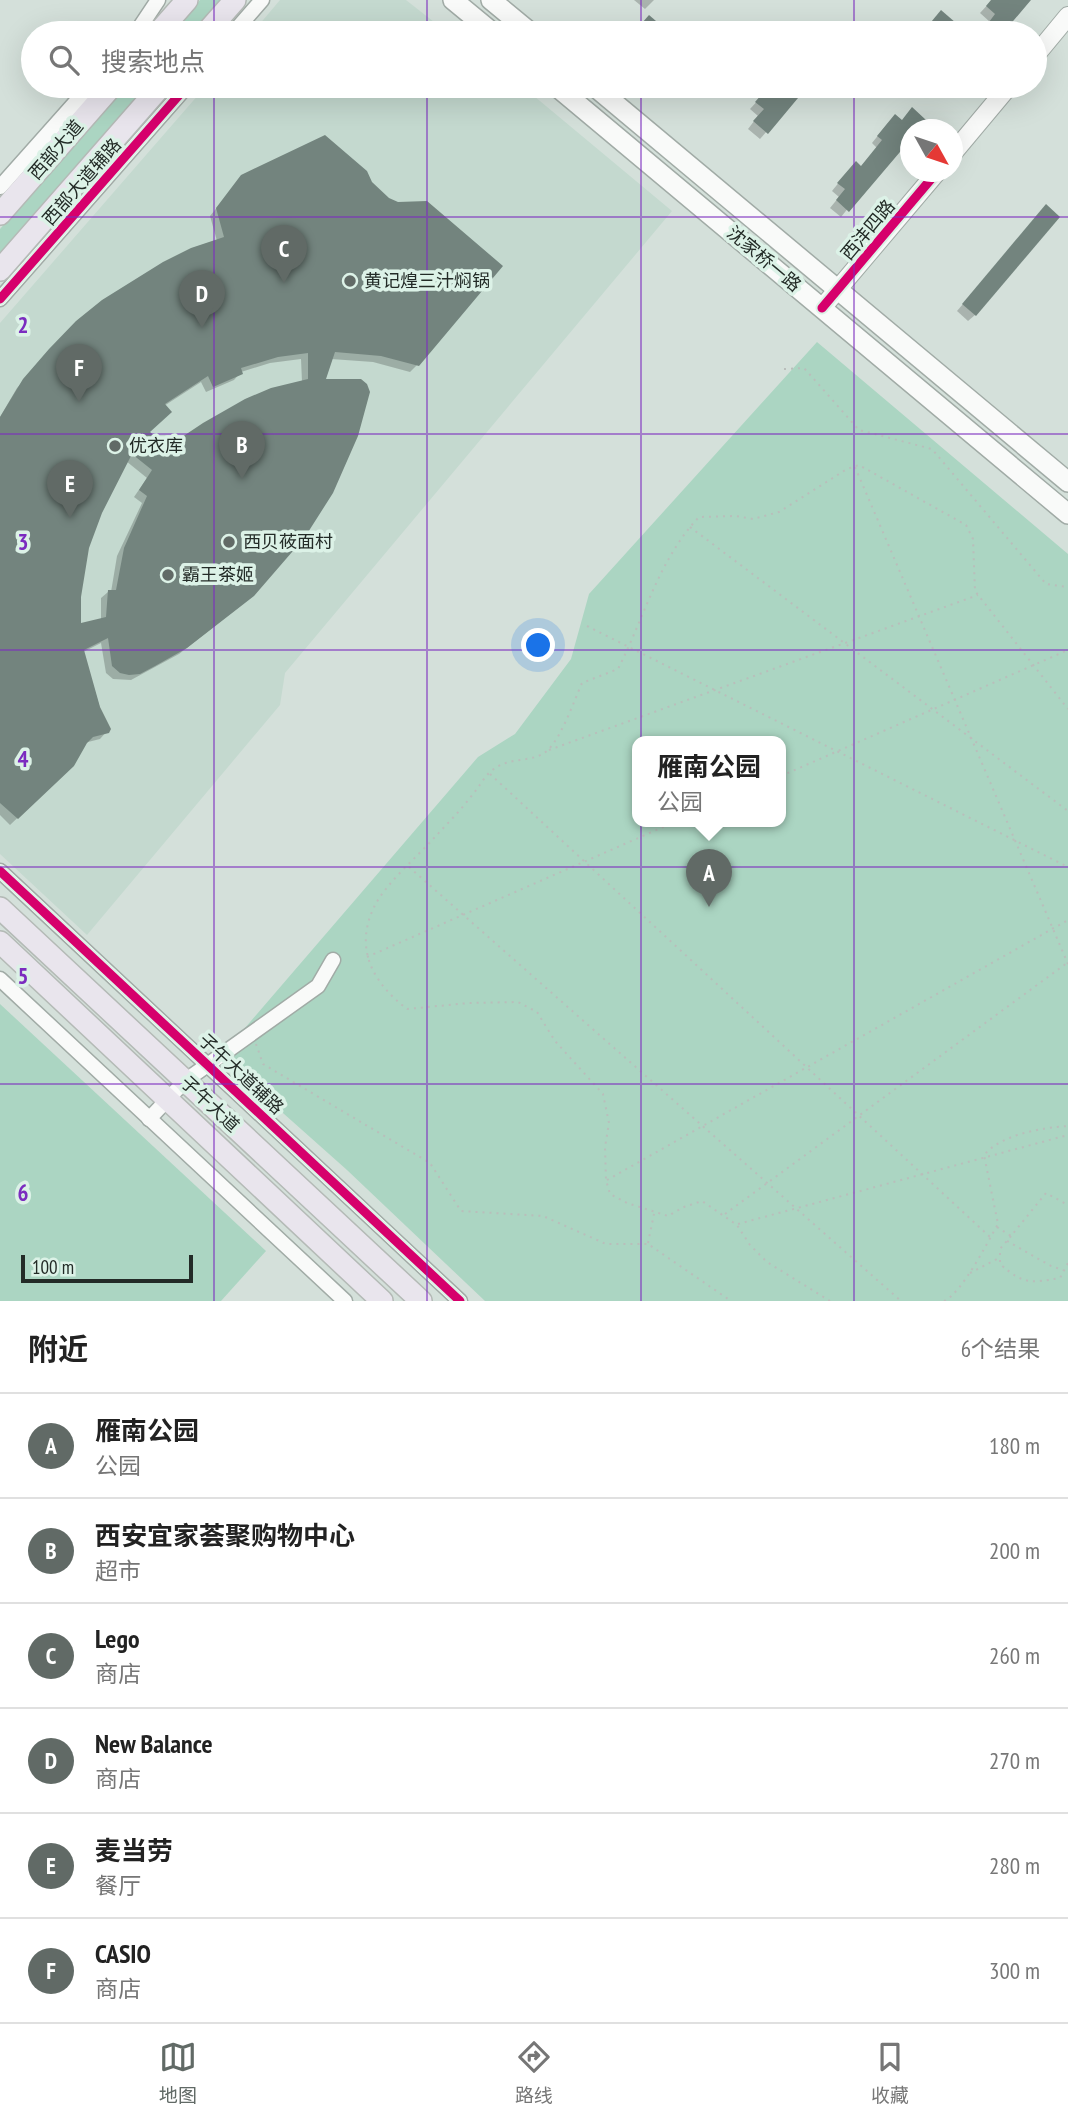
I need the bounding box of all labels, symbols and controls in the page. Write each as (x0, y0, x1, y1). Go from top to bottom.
search box (21, 21, 1047, 98)
icon: search (45, 41, 83, 79)
text: 搜索地点 (101, 45, 205, 78)
street label: 西部大道 (23, 115, 88, 184)
north arrow (900, 119, 963, 182)
street label: 西部大道辅路 (38, 133, 126, 230)
street label: 西沣四路 (836, 195, 900, 265)
street label: 沈家桥一路 (722, 221, 806, 296)
pin: C (261, 225, 307, 283)
place label: 黄记煌三汁焖锅 (364, 269, 490, 292)
pin: D (179, 270, 225, 328)
marker: 黄记煌三汁焖锅 (342, 273, 358, 289)
text: 2 (18, 310, 29, 339)
pin: F (56, 344, 102, 402)
pin: B (219, 421, 265, 479)
place label: 优衣库 (129, 434, 183, 457)
marker: 优衣库 (107, 438, 123, 454)
pin: E (47, 460, 93, 518)
text: 3 (18, 527, 29, 556)
place label: 西贝莜面村 (243, 530, 333, 553)
marker: 西贝莜面村 (221, 534, 237, 550)
place label: 霸王茶姬 (182, 563, 254, 586)
marker: 霸王茶姬 (160, 567, 176, 583)
your location (521, 628, 555, 662)
popup (632, 736, 786, 827)
text: 4 (18, 744, 29, 773)
text: 雁南公园 (657, 750, 761, 783)
text: 公园 (657, 787, 703, 816)
pin: A (686, 849, 732, 907)
text: 5 (18, 961, 29, 990)
street label: 子午大道辅路 (194, 1029, 288, 1119)
street label: 子午大道 (176, 1072, 244, 1136)
text: 6 (18, 1178, 29, 1207)
scale bar (21, 1252, 192, 1284)
text: 100 m (32, 1255, 74, 1279)
text: 附近 (28, 1329, 88, 1368)
text: 6个结果 (961, 1334, 1040, 1363)
text: 雁南公园 (95, 1414, 199, 1447)
text: A (45, 1431, 57, 1460)
text: 180 m (989, 1431, 1040, 1460)
text: 公园 (95, 1451, 141, 1480)
text: 西安宜家荟聚购物中心 (95, 1519, 355, 1552)
text: B (45, 1536, 57, 1565)
text: 200 m (989, 1536, 1040, 1565)
text: 超市 (95, 1556, 141, 1585)
text: Lego (95, 1622, 140, 1655)
text: C (46, 1641, 56, 1670)
text: 260 m (989, 1641, 1040, 1670)
text: 商店 (95, 1659, 141, 1688)
text: New Balance (95, 1727, 213, 1760)
text: D (45, 1746, 57, 1775)
text: 270 m (989, 1746, 1040, 1775)
text: 商店 (95, 1764, 141, 1793)
text: 麦当劳 (95, 1834, 173, 1867)
text: E (46, 1851, 56, 1880)
text: 280 m (989, 1851, 1040, 1880)
text: 餐厅 (95, 1871, 141, 1900)
text: CASIO (95, 1937, 151, 1970)
text: F (46, 1956, 56, 1985)
text: 300 m (989, 1956, 1040, 1985)
text: 商店 (95, 1974, 141, 2003)
tab: 地图 (159, 2038, 197, 2107)
tab: 路线 (515, 2038, 553, 2107)
tab: 收藏 (871, 2038, 909, 2107)

